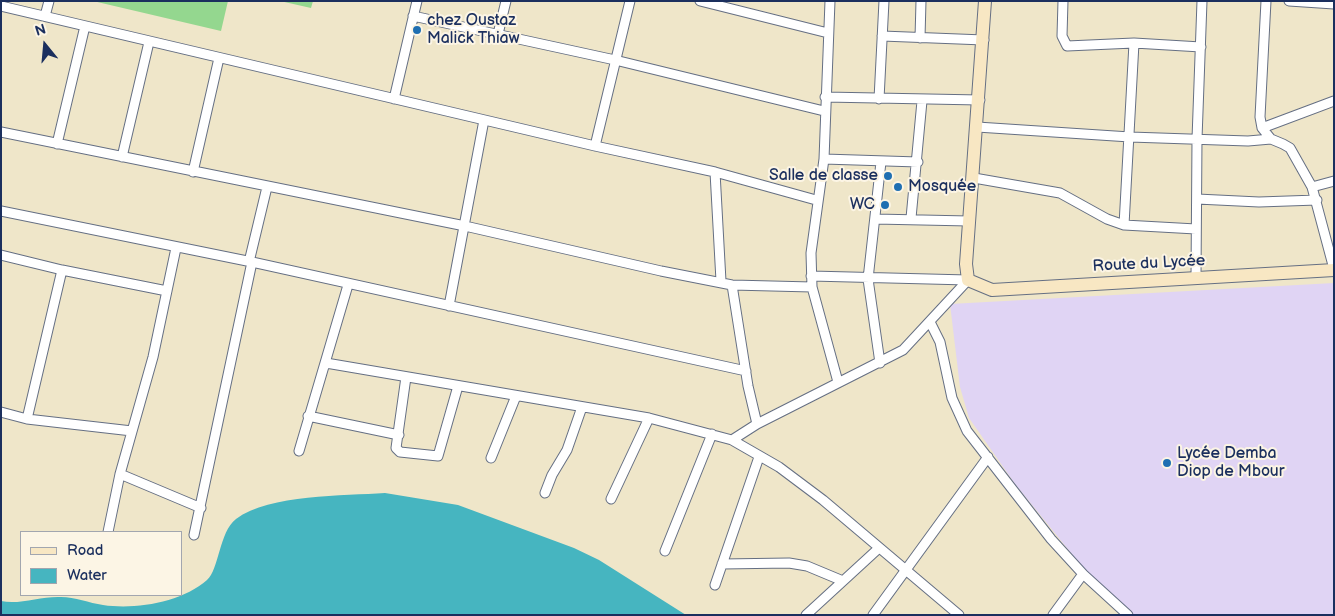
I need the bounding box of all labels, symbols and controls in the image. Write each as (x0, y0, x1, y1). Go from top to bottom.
place label: chez Oustaz Malick Thiaw (427, 11, 519, 49)
north arrow (20, 20, 70, 70)
text: N (33, 21, 48, 40)
marker: chez Oustaz Malick Thiaw (411, 24, 423, 36)
place label: Salle de classe (769, 166, 878, 186)
marker: Salle de classe (882, 170, 894, 182)
place label: Mosquée (908, 177, 976, 197)
marker: Mosquée (892, 181, 904, 193)
place label: WC (850, 195, 875, 215)
marker: WC (879, 199, 891, 211)
street label: Route du Lycée (1092, 251, 1206, 277)
place label: Lycée Demba Diop de Mbour (1177, 444, 1285, 482)
marker: Lycée Demba Diop de Mbour (1161, 457, 1173, 469)
legend (20, 531, 182, 596)
text: Road (67, 541, 103, 560)
text: Water (67, 566, 107, 585)

